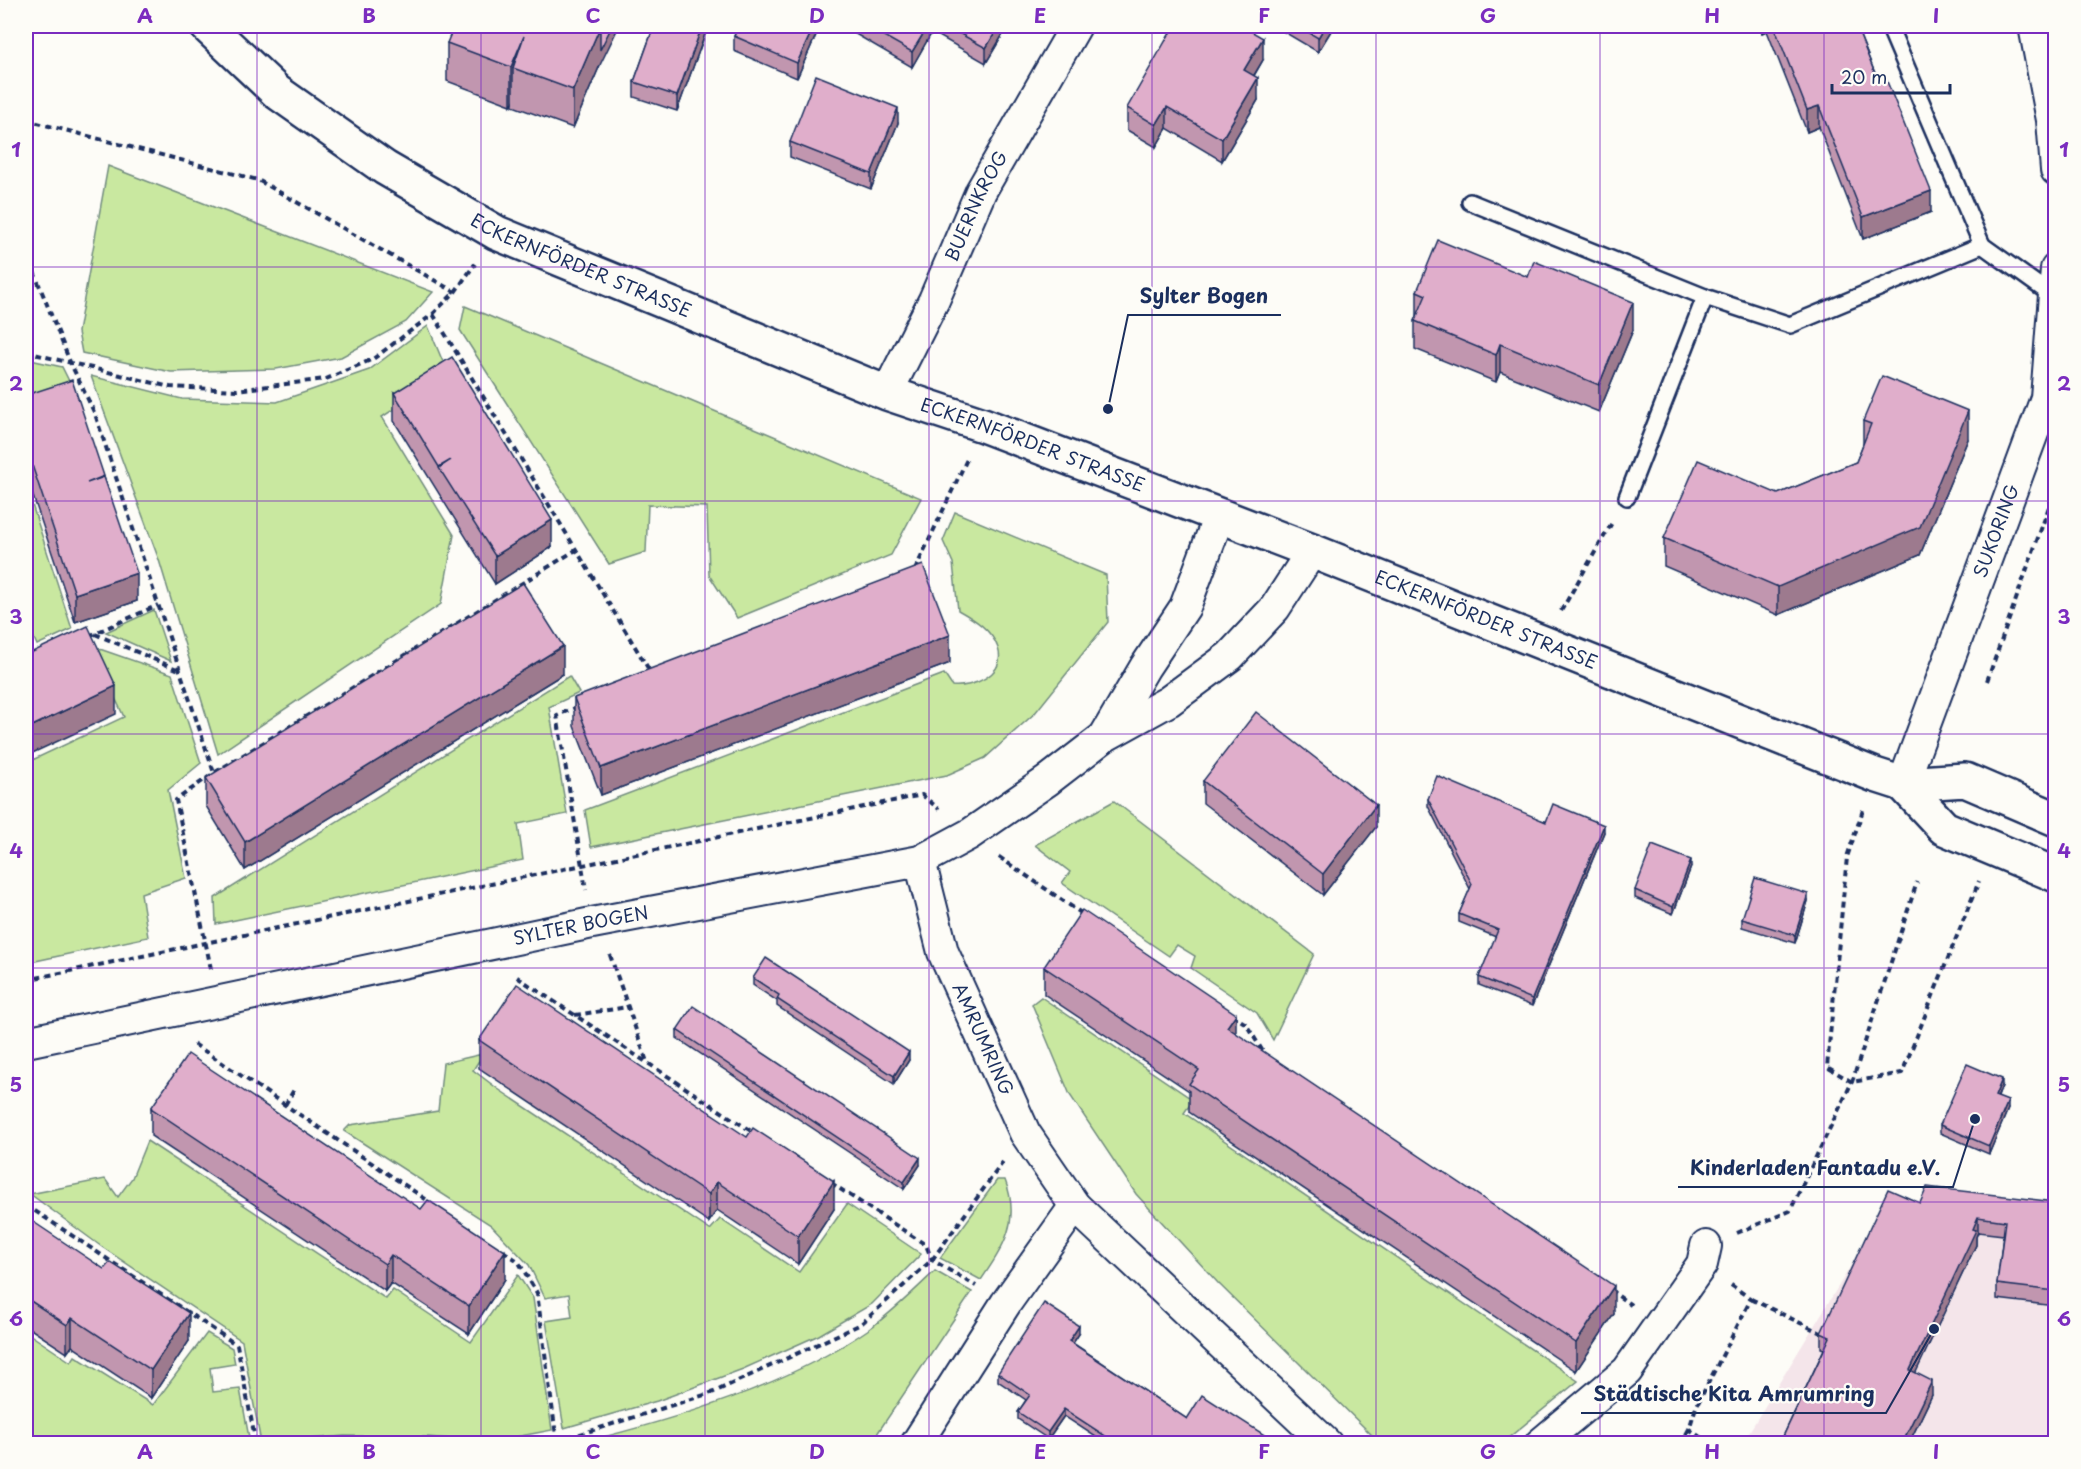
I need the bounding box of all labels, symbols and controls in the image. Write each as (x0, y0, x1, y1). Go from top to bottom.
text: A (137, 0, 153, 30)
text: B (362, 0, 376, 30)
text: C (585, 0, 601, 30)
text: D (809, 0, 825, 30)
text: E (1034, 0, 1046, 30)
text: F (1258, 0, 1270, 30)
text: G (1480, 0, 1496, 30)
text: H (1704, 0, 1720, 30)
text: I (1933, 0, 1939, 30)
scale bar (1832, 57, 1950, 95)
text: 20 m (1841, 63, 1887, 90)
text: 1 (11, 134, 21, 164)
text: 1 (2059, 134, 2069, 164)
street label: BUERNKROG (937, 145, 1013, 265)
street label: ECKERNFÖRDER STRASSE (466, 206, 696, 323)
callout: Sylter Bogen (1128, 277, 1281, 315)
text: Sylter Bogen (1140, 280, 1268, 310)
text: 2 (9, 368, 23, 398)
text: 2 (2057, 368, 2071, 398)
street label: ECKERNFÖRDER STRASSE (917, 390, 1149, 498)
street label: SUKORING (1966, 480, 2025, 581)
street label: ECKERNFÖRDER STRASSE (1371, 562, 1602, 675)
text: 3 (9, 601, 23, 631)
text: 3 (2057, 601, 2071, 631)
text: 4 (9, 835, 23, 865)
text: 4 (2057, 835, 2071, 865)
street label: SYLTER BOGEN (511, 898, 650, 951)
street label: AMRUMRING (947, 978, 1021, 1100)
text: 5 (10, 1069, 22, 1099)
text: 5 (2058, 1069, 2070, 1099)
callout: Kinderladen Fantadu e.V. (1678, 1149, 1953, 1187)
text: Kinderladen Fantadu e.V. (1690, 1152, 1940, 1182)
text: 6 (9, 1303, 23, 1333)
text: 6 (2057, 1303, 2071, 1333)
callout: Städtische Kita Amrumring (1581, 1375, 1886, 1413)
text: Städtische Kita Amrumring (1593, 1378, 1875, 1408)
text: A (137, 1436, 153, 1466)
text: B (362, 1436, 376, 1466)
text: C (585, 1436, 601, 1466)
text: D (809, 1436, 825, 1466)
text: E (1034, 1436, 1046, 1466)
text: F (1258, 1436, 1270, 1466)
text: G (1480, 1436, 1496, 1466)
text: H (1704, 1436, 1720, 1466)
text: I (1933, 1436, 1939, 1466)

